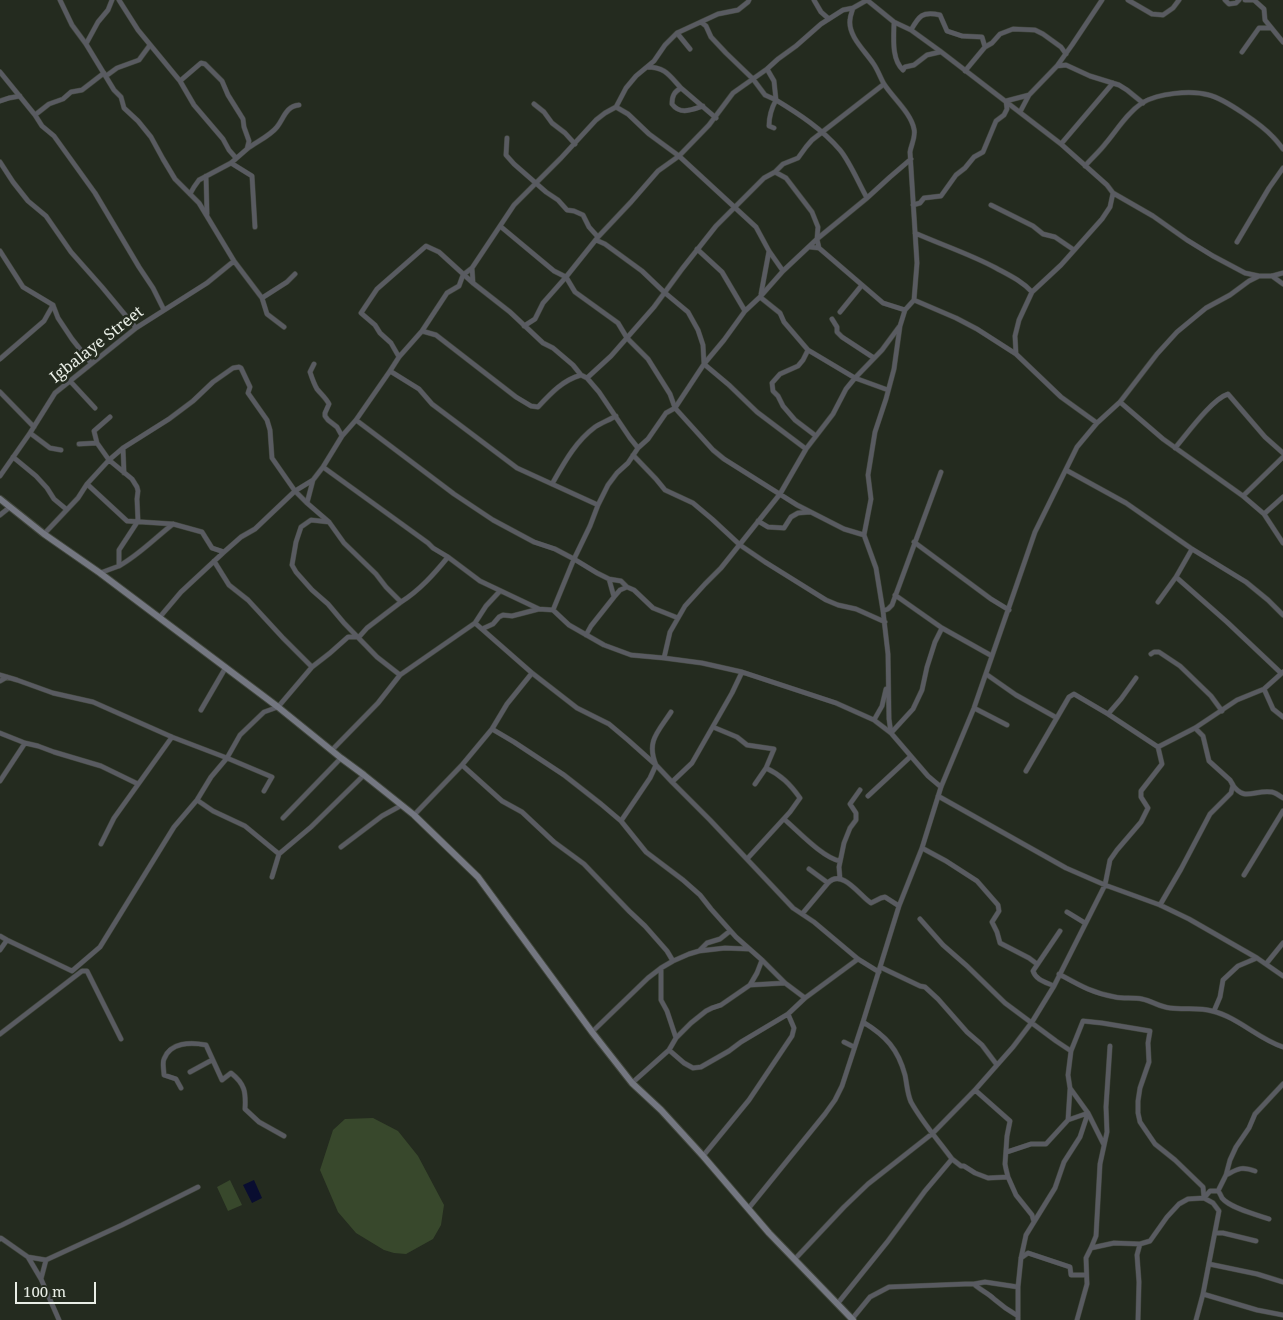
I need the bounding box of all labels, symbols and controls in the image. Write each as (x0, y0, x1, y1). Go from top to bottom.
street label: Igbalaye Street (46, 303, 148, 387)
scale bar (18, 1272, 99, 1304)
text: 100 m (23, 1281, 66, 1301)

